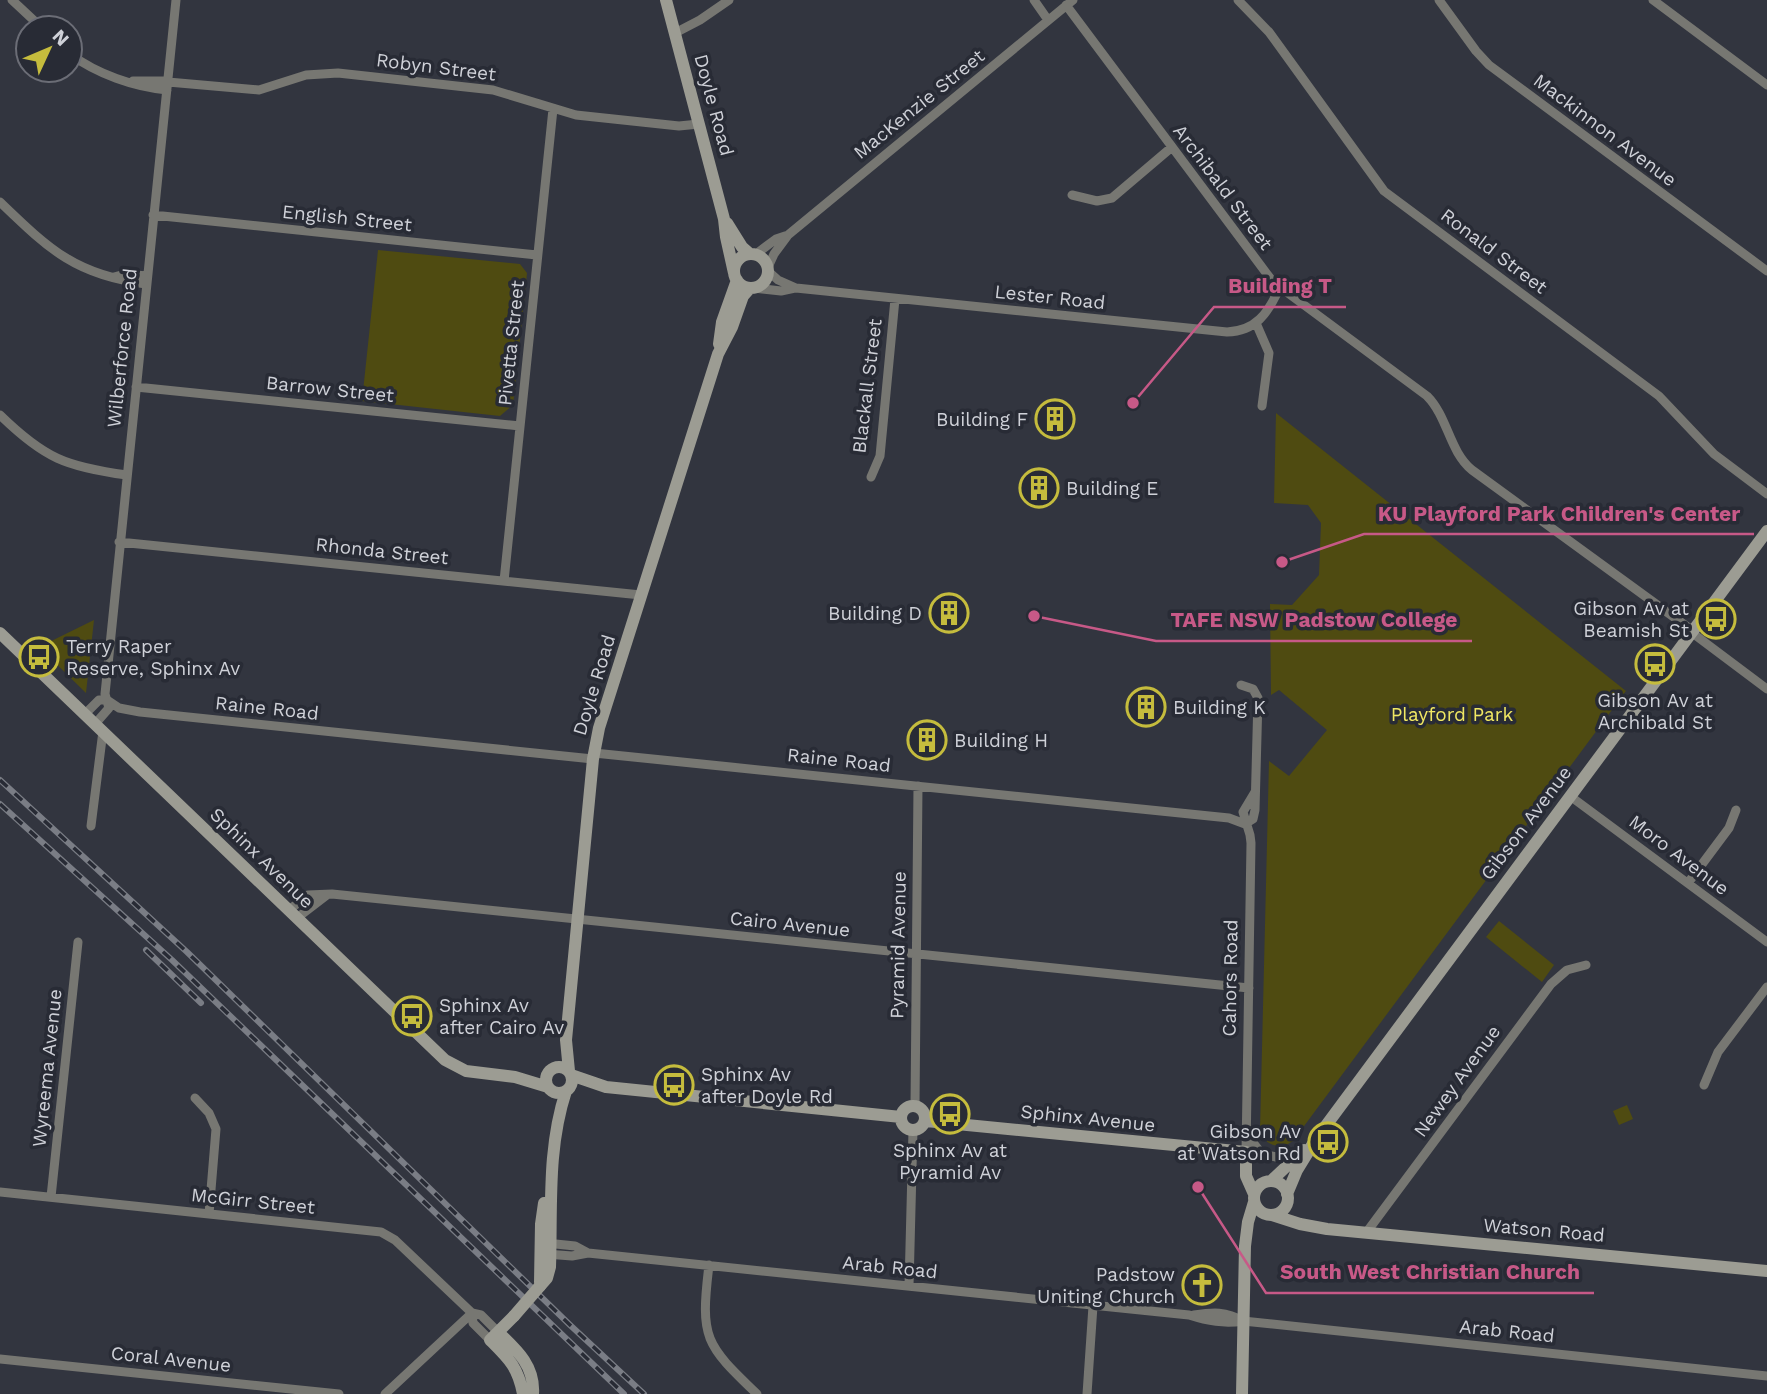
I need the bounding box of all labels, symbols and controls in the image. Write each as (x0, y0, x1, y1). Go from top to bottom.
north arrow (14, 14, 84, 84)
text: N (48, 24, 74, 51)
street label: MacKenzie Street (849, 44, 989, 164)
street label: Robyn Street (375, 48, 497, 86)
street label: Doyle Road (689, 52, 739, 158)
street label: Mackinnon Avenue (1529, 69, 1681, 191)
street label: Archibald Street (1168, 120, 1278, 254)
street label: English Street (281, 200, 413, 236)
street label: Ronald Street (1436, 203, 1552, 299)
callout: Building T (1214, 265, 1346, 307)
street label: Wilberforce Road (102, 267, 142, 429)
text: Building T (1228, 273, 1332, 298)
street label: Pivetta Street (493, 279, 529, 407)
street label: Lester Road (994, 280, 1106, 314)
street label: Blackall Street (847, 317, 887, 455)
street label: Barrow Street (265, 371, 395, 407)
building icon: Building F (1034, 398, 1076, 440)
place label: Building F (936, 408, 1028, 431)
building icon: Building E (1018, 467, 1060, 509)
place label: Building E (1066, 477, 1158, 500)
callout: KU Playford Park Children's Center (1364, 492, 1754, 534)
text: KU Playford Park Children's Center (1378, 501, 1740, 526)
street label: Rhonda Street (314, 533, 450, 569)
building icon: Building D (928, 592, 970, 634)
place label: Gibson Av at Beamish St (1573, 597, 1689, 642)
bus stop icon: Gibson Av at Beamish St (1695, 598, 1737, 640)
callout: TAFE NSW Padstow College (1156, 599, 1472, 641)
place label: Building D (828, 602, 922, 625)
text: TAFE NSW Padstow College (1170, 607, 1458, 632)
street label: Doyle Road (568, 632, 620, 738)
place label: Terry Raper Reserve, Sphinx Av (66, 635, 240, 680)
bus stop icon: Terry Raper Reserve, Sphinx Av (18, 636, 60, 678)
bus stop icon: Gibson Av at Archibald St (1634, 643, 1676, 685)
building icon: Building K (1125, 686, 1167, 728)
place label: Gibson Av at Archibald St (1597, 689, 1713, 734)
street label: Raine Road (214, 691, 320, 725)
place label: Building K (1173, 696, 1266, 719)
park label: Playford Park (1391, 703, 1514, 726)
building icon: Building H (906, 719, 948, 761)
place label: Building H (954, 729, 1048, 752)
street label: Raine Road (786, 743, 892, 777)
street label: Gibson Avenue (1476, 761, 1576, 885)
street label: Sphinx Avenue (205, 803, 319, 913)
street label: Moro Avenue (1624, 810, 1734, 900)
street label: Pyramid Avenue (885, 871, 911, 1019)
street label: Cairo Avenue (729, 906, 851, 942)
street label: Cahors Road (1217, 919, 1243, 1037)
street label: Wyreema Avenue (27, 988, 67, 1148)
place label: Sphinx Av after Cairo Av (439, 994, 564, 1039)
bus stop icon: Sphinx Av after Cairo Av (391, 995, 433, 1037)
street label: Newey Avenue (1409, 1020, 1505, 1142)
place label: Sphinx Av after Doyle Rd (701, 1063, 833, 1108)
bus stop icon: Sphinx Av after Doyle Rd (653, 1064, 695, 1106)
bus stop icon: Sphinx Av at Pyramid Av (929, 1093, 971, 1135)
street label: Sphinx Avenue (1020, 1099, 1156, 1137)
place label: Gibson Av at Watson Rd (1177, 1120, 1301, 1165)
bus stop icon: Gibson Av at Watson Rd (1307, 1121, 1349, 1163)
place label: Sphinx Av at Pyramid Av (893, 1139, 1007, 1184)
street label: McGirr Street (190, 1183, 316, 1219)
street label: Watson Road (1482, 1213, 1606, 1247)
street label: Arab Road (841, 1251, 939, 1283)
callout: South West Christian Church (1266, 1251, 1594, 1293)
text: South West Christian Church (1280, 1259, 1580, 1284)
place label: Padstow Uniting Church (1037, 1263, 1175, 1308)
church icon: Padstow Uniting Church (1181, 1264, 1223, 1306)
street label: Arab Road (1458, 1315, 1556, 1347)
street label: Coral Avenue (110, 1341, 232, 1377)

